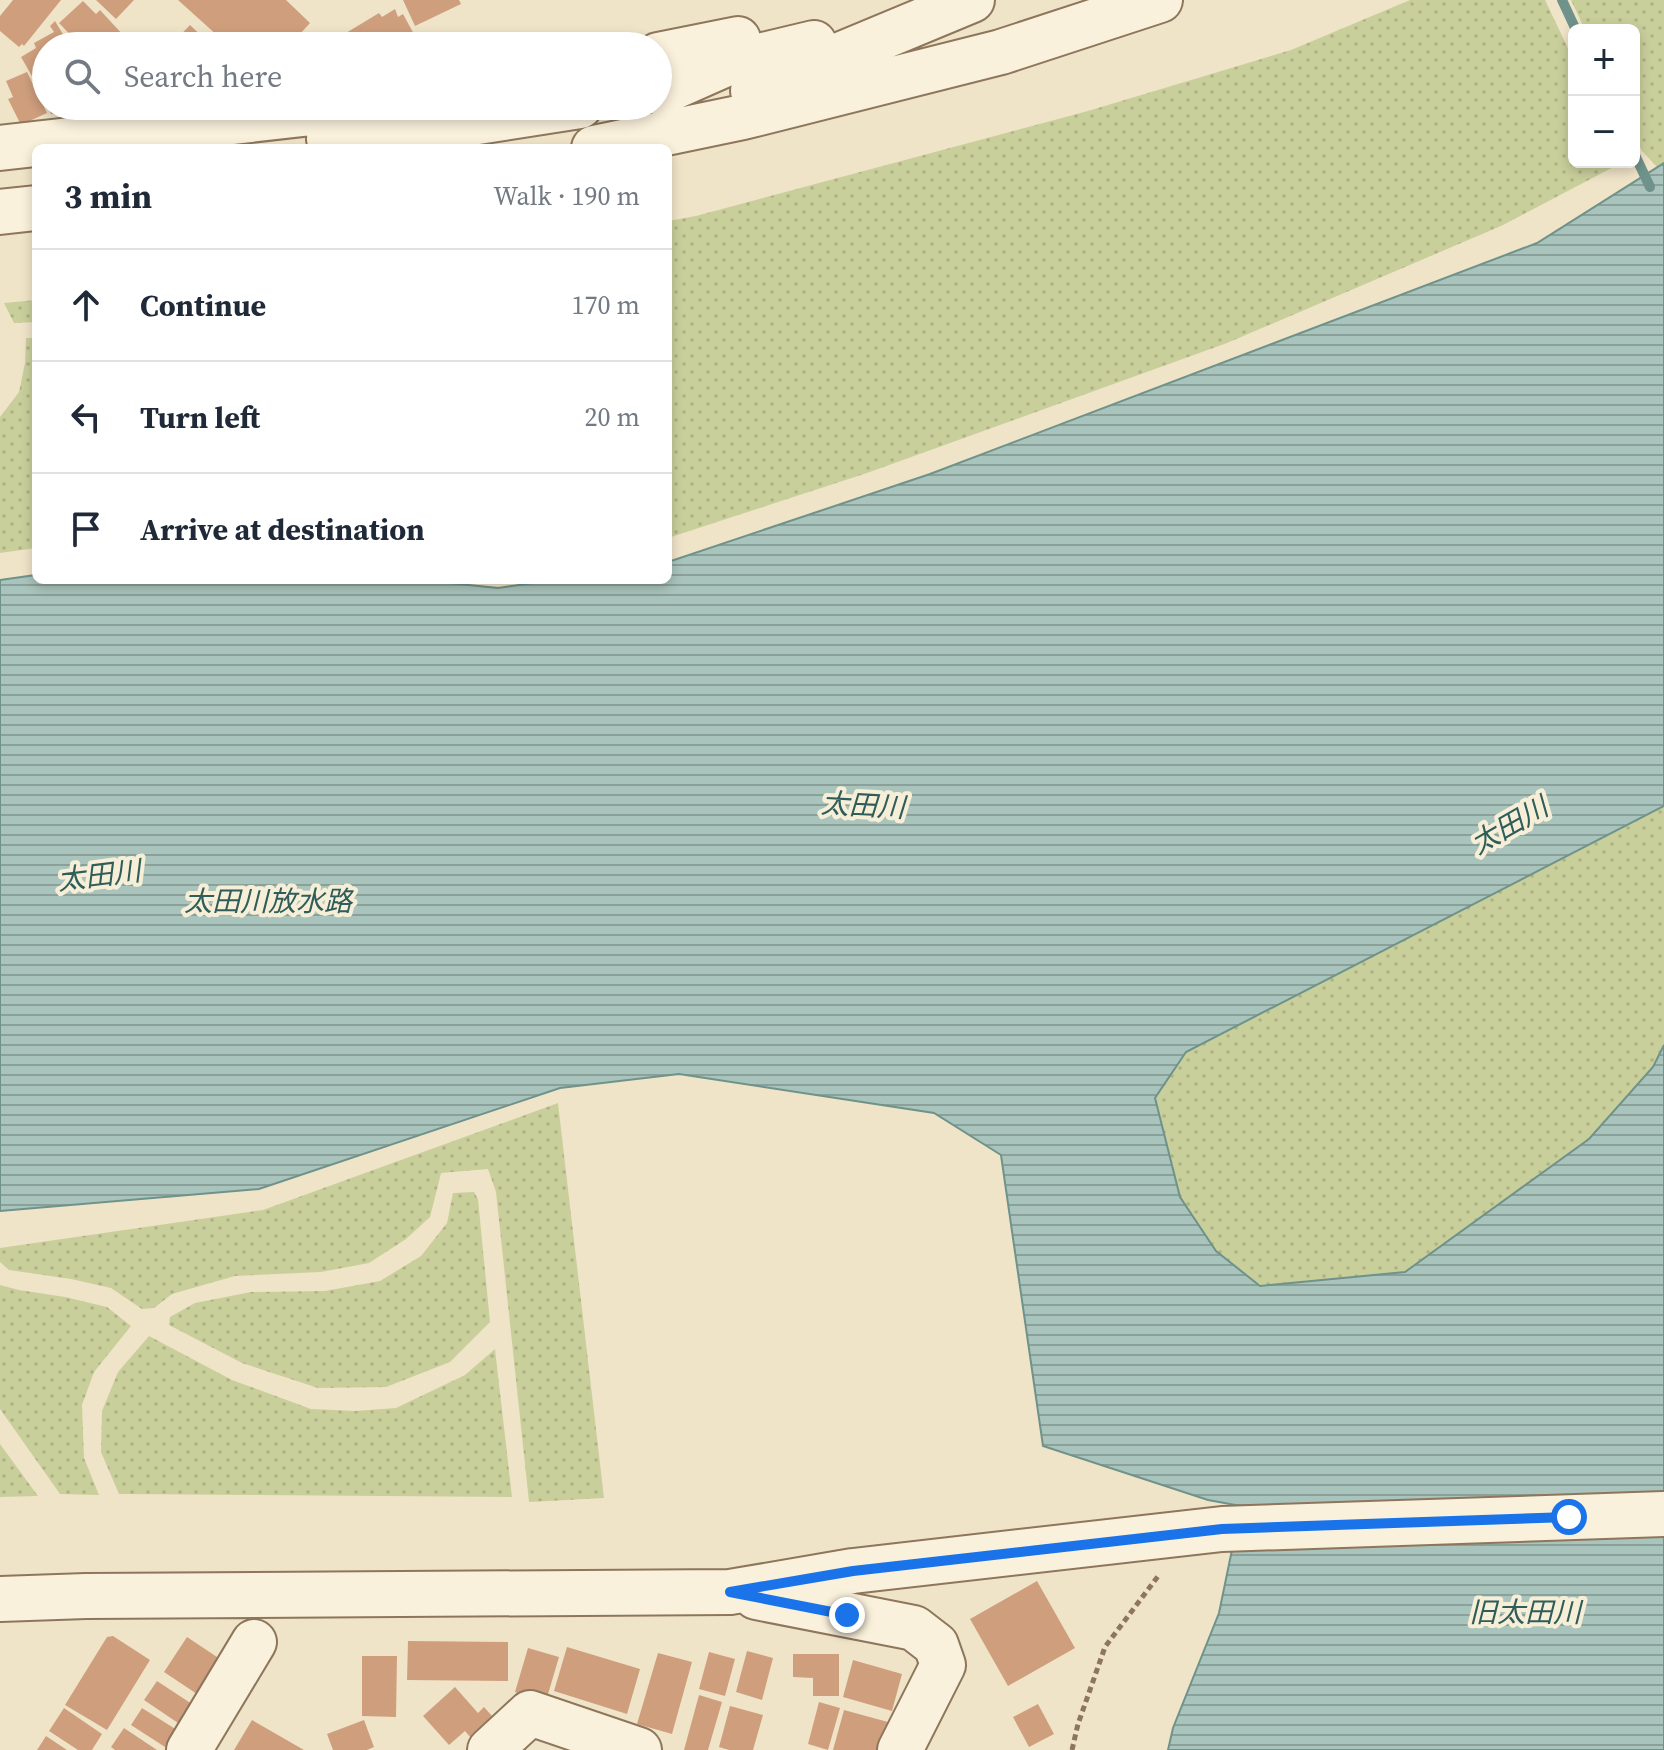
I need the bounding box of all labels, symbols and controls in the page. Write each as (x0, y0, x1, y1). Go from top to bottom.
map controls (1568, 24, 1640, 168)
button: + (1568, 24, 1640, 96)
search box (32, 32, 672, 120)
icon: search (60, 54, 104, 98)
text: Search here (124, 56, 282, 97)
button: − (1568, 96, 1640, 168)
text: 3 min (64, 173, 152, 219)
text: Walk · 190 m (493, 178, 640, 214)
icon: ahead (64, 283, 108, 327)
text: Continue (140, 285, 266, 326)
text: 170 m (572, 287, 640, 323)
icon: left (64, 395, 108, 439)
text: Turn left (140, 397, 260, 438)
text: 20 m (585, 399, 640, 435)
icon: arrive (64, 507, 108, 551)
text: Arrive at destination (140, 509, 425, 550)
water label: 太田川 (820, 784, 909, 826)
water label: 太田川 (1463, 786, 1557, 862)
water label: 太田川 (55, 851, 146, 899)
water label: 太田川放水路 (184, 882, 354, 920)
route start (1551, 1499, 1587, 1535)
water label: 旧太田川 (1469, 1593, 1584, 1631)
route end (829, 1597, 865, 1633)

